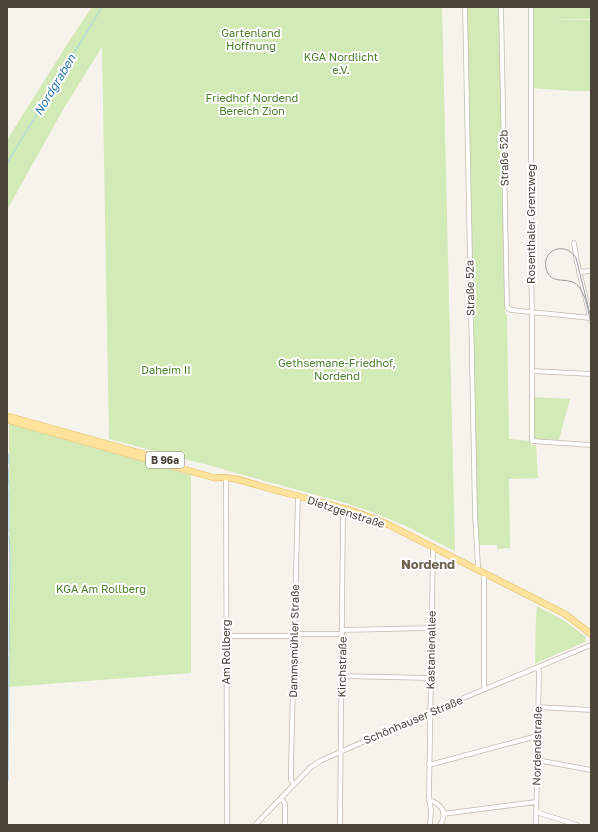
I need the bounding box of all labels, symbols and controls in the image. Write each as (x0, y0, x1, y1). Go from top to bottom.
park label: Gartenland Hoffnung (221, 26, 281, 52)
park label: KGA Nordlicht e.V. (304, 50, 378, 76)
water label: Nordgraben (30, 51, 79, 118)
park label: Friedhof Nordend Bereich Zion (206, 91, 298, 117)
street label: Straße 52b (497, 129, 510, 186)
street label: Rosenthaler Grenzweg (524, 164, 537, 284)
street label: Straße 52a (463, 260, 476, 316)
park label: Gethsemane-Friedhof, Nordend (278, 356, 396, 382)
park label: Daheim II (141, 363, 191, 376)
road number: B 96a (146, 452, 184, 468)
street label: Dietzgenstraße (306, 493, 386, 530)
district label: Nordend (401, 556, 455, 572)
park label: KGA Am Rollberg (56, 582, 146, 595)
street label: Dammsmühler Straße (286, 584, 301, 698)
street label: Kastanienallee (423, 610, 438, 690)
street label: Am Rollberg (219, 620, 232, 684)
street label: Kirchstraße (334, 636, 349, 698)
street label: Schönhauser Straße (361, 693, 464, 746)
street label: Nordendstraße (529, 706, 544, 786)

